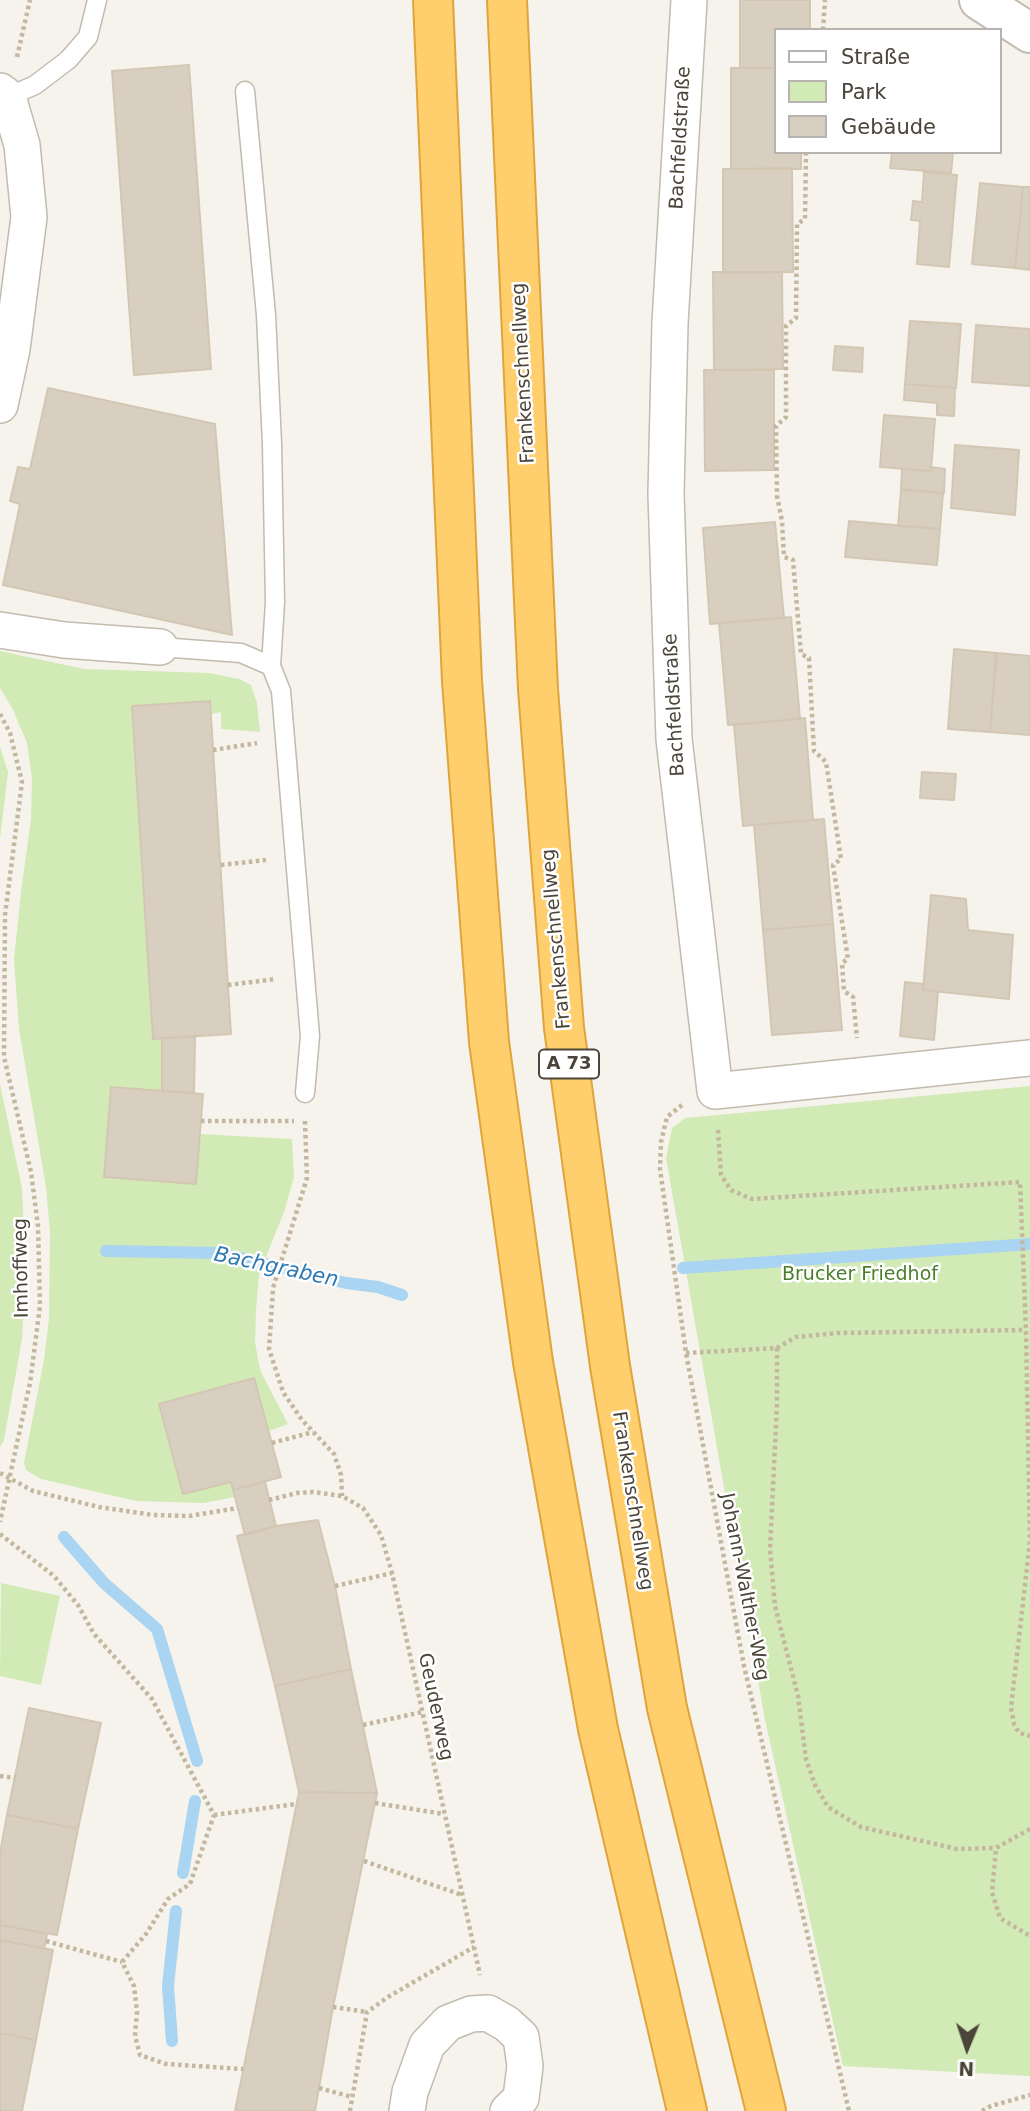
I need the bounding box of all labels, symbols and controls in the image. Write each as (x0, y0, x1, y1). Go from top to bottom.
legend (774, 28, 1002, 154)
text: Straße (841, 45, 910, 69)
street label: Bachfeldstraße (666, 66, 696, 210)
text: Park (841, 80, 886, 104)
text: Gebäude (841, 115, 936, 139)
street label: Frankenschnellweg (508, 282, 540, 464)
street label: Bachfeldstraße (660, 633, 690, 777)
street label: Frankenschnellweg (538, 848, 576, 1030)
road number: A 73 (539, 1050, 599, 1078)
street label: Imhoffweg (10, 1218, 34, 1318)
water label: Bachgraben (212, 1243, 340, 1293)
park label: Brucker Friedhof (782, 1264, 938, 1286)
street label: Frankenschnellweg (607, 1410, 657, 1592)
street label: Johann-Walther-Weg (715, 1491, 773, 1683)
street label: Geuderweg (412, 1651, 458, 1763)
north arrow (932, 2013, 1002, 2083)
text: N (958, 2058, 975, 2080)

